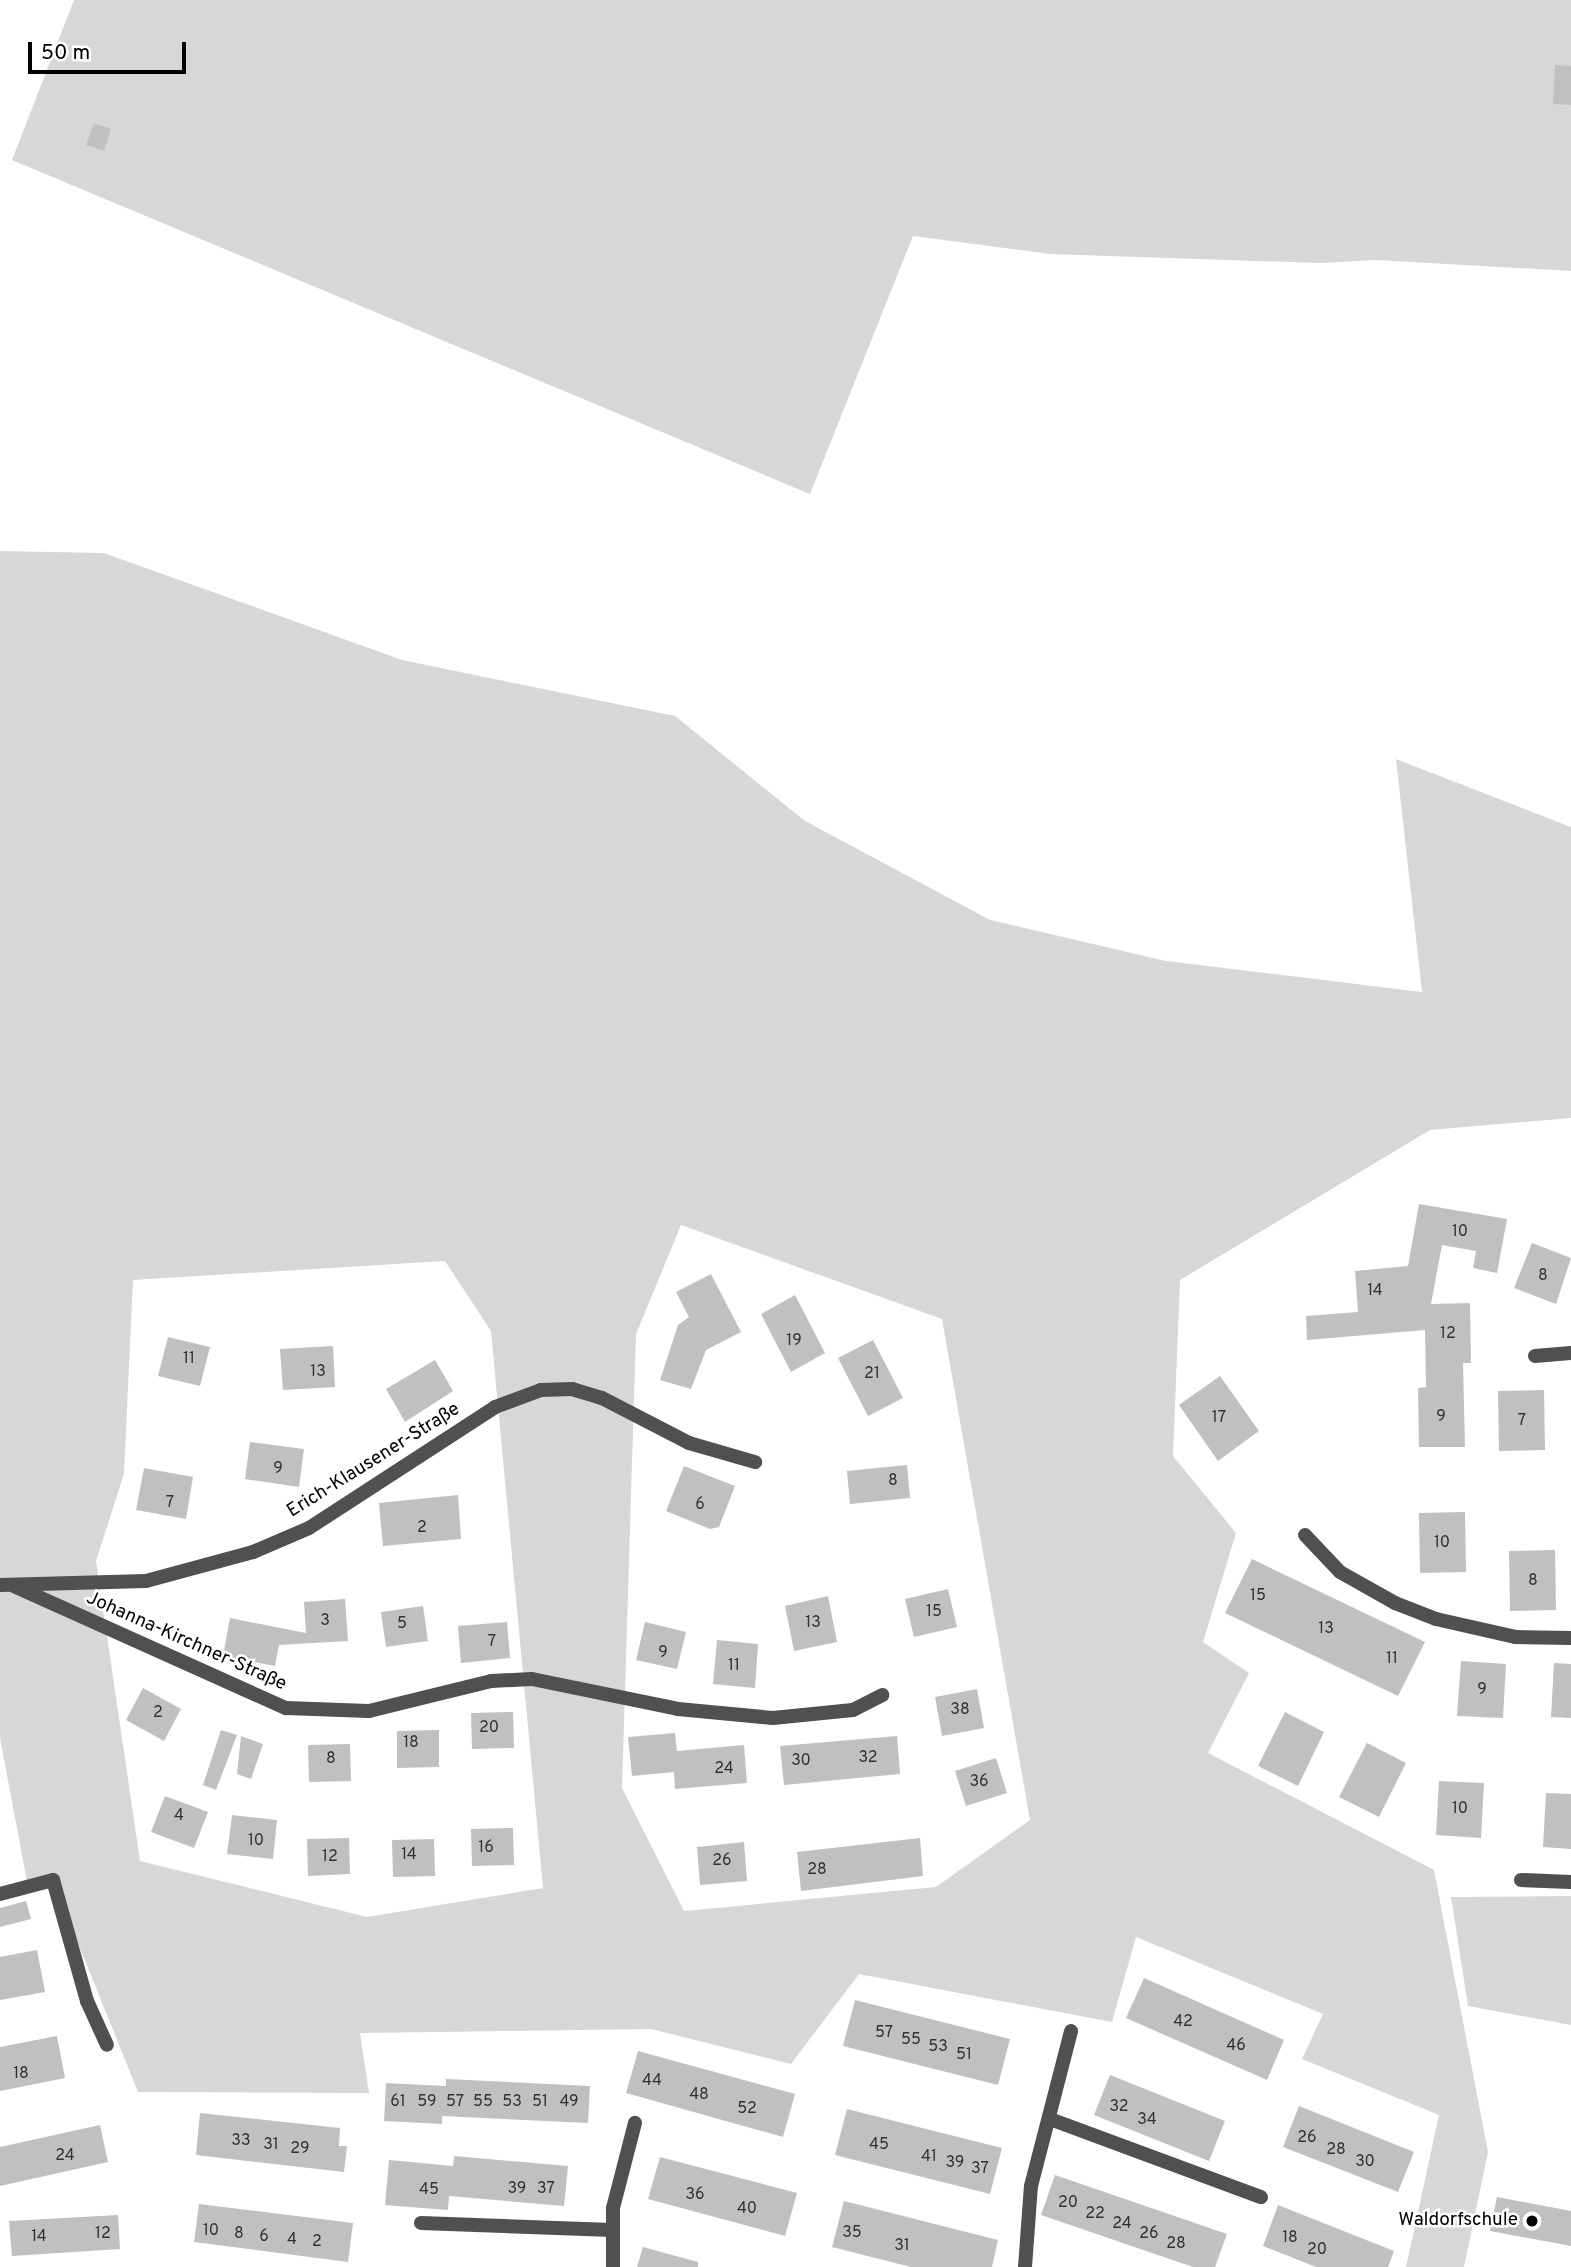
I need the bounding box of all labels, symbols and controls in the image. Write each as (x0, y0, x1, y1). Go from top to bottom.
scale bar (32, 28, 189, 72)
text: 50 m (41, 40, 90, 67)
house number: 10 (1452, 1222, 1468, 1242)
house number: 8 (1538, 1266, 1548, 1286)
house number: 14 (1367, 1281, 1383, 1301)
house number: 12 (1440, 1324, 1456, 1344)
house number: 19 (786, 1331, 802, 1351)
house number: 11 (183, 1349, 195, 1369)
house number: 13 (310, 1362, 326, 1382)
house number: 21 (864, 1364, 880, 1384)
street label: Erich-Klausener-Straße (283, 1399, 465, 1523)
house number: 9 (1436, 1407, 1446, 1427)
house number: 17 (1212, 1408, 1226, 1428)
house number: 7 (1518, 1411, 1526, 1431)
house number: 9 (273, 1459, 283, 1479)
house number: 8 (888, 1471, 898, 1491)
house number: 7 (166, 1493, 174, 1513)
house number: 6 (695, 1495, 705, 1515)
house number: 2 (417, 1518, 427, 1538)
house number: 10 (1434, 1533, 1450, 1553)
house number: 8 (1528, 1571, 1538, 1591)
house number: 15 (1250, 1586, 1266, 1606)
street label: Johanna-Kirchner-Straße (82, 1587, 290, 1697)
house number: 15 (926, 1602, 942, 1622)
house number: 3 (320, 1611, 330, 1631)
house number: 13 (805, 1613, 821, 1633)
house number: 5 (397, 1614, 407, 1634)
house number: 13 (1318, 1619, 1334, 1639)
house number: 7 (488, 1632, 496, 1652)
house number: 9 (658, 1643, 668, 1663)
house number: 11 (1386, 1649, 1398, 1669)
house number: 11 (728, 1656, 740, 1676)
house number: 9 (1477, 1680, 1487, 1700)
house number: 38 (950, 1700, 970, 1720)
house number: 2 (153, 1703, 163, 1723)
house number: 20 (479, 1718, 499, 1738)
house number: 18 (403, 1733, 419, 1753)
house number: 32 (858, 1748, 878, 1768)
house number: 8 (326, 1749, 336, 1769)
house number: 30 (791, 1751, 811, 1771)
house number: 24 (714, 1759, 734, 1779)
house number: 36 (969, 1772, 989, 1792)
house number: 10 (1452, 1799, 1468, 1819)
house number: 4 (174, 1806, 184, 1826)
house number: 10 (248, 1831, 264, 1851)
house number: 16 (478, 1838, 494, 1858)
house number: 14 (401, 1845, 417, 1865)
house number: 12 (322, 1847, 338, 1867)
house number: 26 (712, 1851, 732, 1871)
house number: 28 (807, 1860, 827, 1880)
house number: 42 (1173, 2012, 1193, 2032)
house number: 57 (875, 2023, 893, 2043)
house number: 55 (901, 2030, 921, 2050)
house number: 46 (1226, 2036, 1246, 2056)
house number: 53 (928, 2037, 948, 2057)
house number: 51 (956, 2045, 972, 2065)
house number: 18 (13, 2064, 29, 2084)
house number: 44 (642, 2071, 662, 2091)
house number: 48 (689, 2085, 709, 2105)
house number: 61 (390, 2092, 406, 2112)
house number: 59 (417, 2092, 437, 2112)
house number: 57 (446, 2092, 464, 2112)
house number: 55 (473, 2092, 493, 2112)
house number: 53 (502, 2092, 522, 2112)
house number: 51 (532, 2092, 548, 2112)
house number: 49 (559, 2092, 579, 2112)
house number: 32 (1109, 2097, 1129, 2117)
house number: 52 (737, 2099, 757, 2119)
house number: 34 (1137, 2110, 1157, 2130)
house number: 26 (1297, 2128, 1317, 2148)
house number: 33 (231, 2131, 251, 2151)
house number: 31 (263, 2135, 279, 2155)
house number: 45 (869, 2135, 889, 2155)
house number: 29 (290, 2139, 310, 2159)
house number: 28 (1326, 2140, 1346, 2160)
house number: 24 (55, 2146, 75, 2166)
house number: 41 (921, 2147, 937, 2167)
house number: 30 (1355, 2152, 1375, 2172)
house number: 39 (946, 2153, 964, 2173)
house number: 37 (971, 2159, 989, 2179)
house number: 39 (508, 2179, 526, 2199)
house number: 37 (537, 2179, 555, 2199)
house number: 45 (419, 2180, 439, 2200)
house number: 36 (685, 2185, 705, 2205)
house number: 20 (1058, 2193, 1078, 2213)
house number: 40 (737, 2199, 757, 2219)
house number: 22 (1085, 2204, 1105, 2224)
place label: Waldorfschule (1398, 2210, 1518, 2232)
marker: Waldorfschule (1524, 2213, 1540, 2229)
house number: 24 (1112, 2214, 1132, 2234)
house number: 10 (203, 2221, 219, 2241)
house number: 35 (842, 2223, 862, 2243)
house number: 12 (95, 2224, 111, 2244)
house number: 8 (234, 2224, 244, 2244)
house number: 26 (1139, 2224, 1159, 2244)
house number: 14 (31, 2227, 47, 2247)
house number: 6 (259, 2227, 269, 2247)
house number: 18 (1282, 2228, 1298, 2248)
house number: 4 (287, 2230, 297, 2250)
house number: 2 (312, 2232, 322, 2252)
house number: 28 (1166, 2234, 1186, 2254)
house number: 31 (894, 2236, 910, 2256)
house number: 20 (1307, 2240, 1327, 2260)

